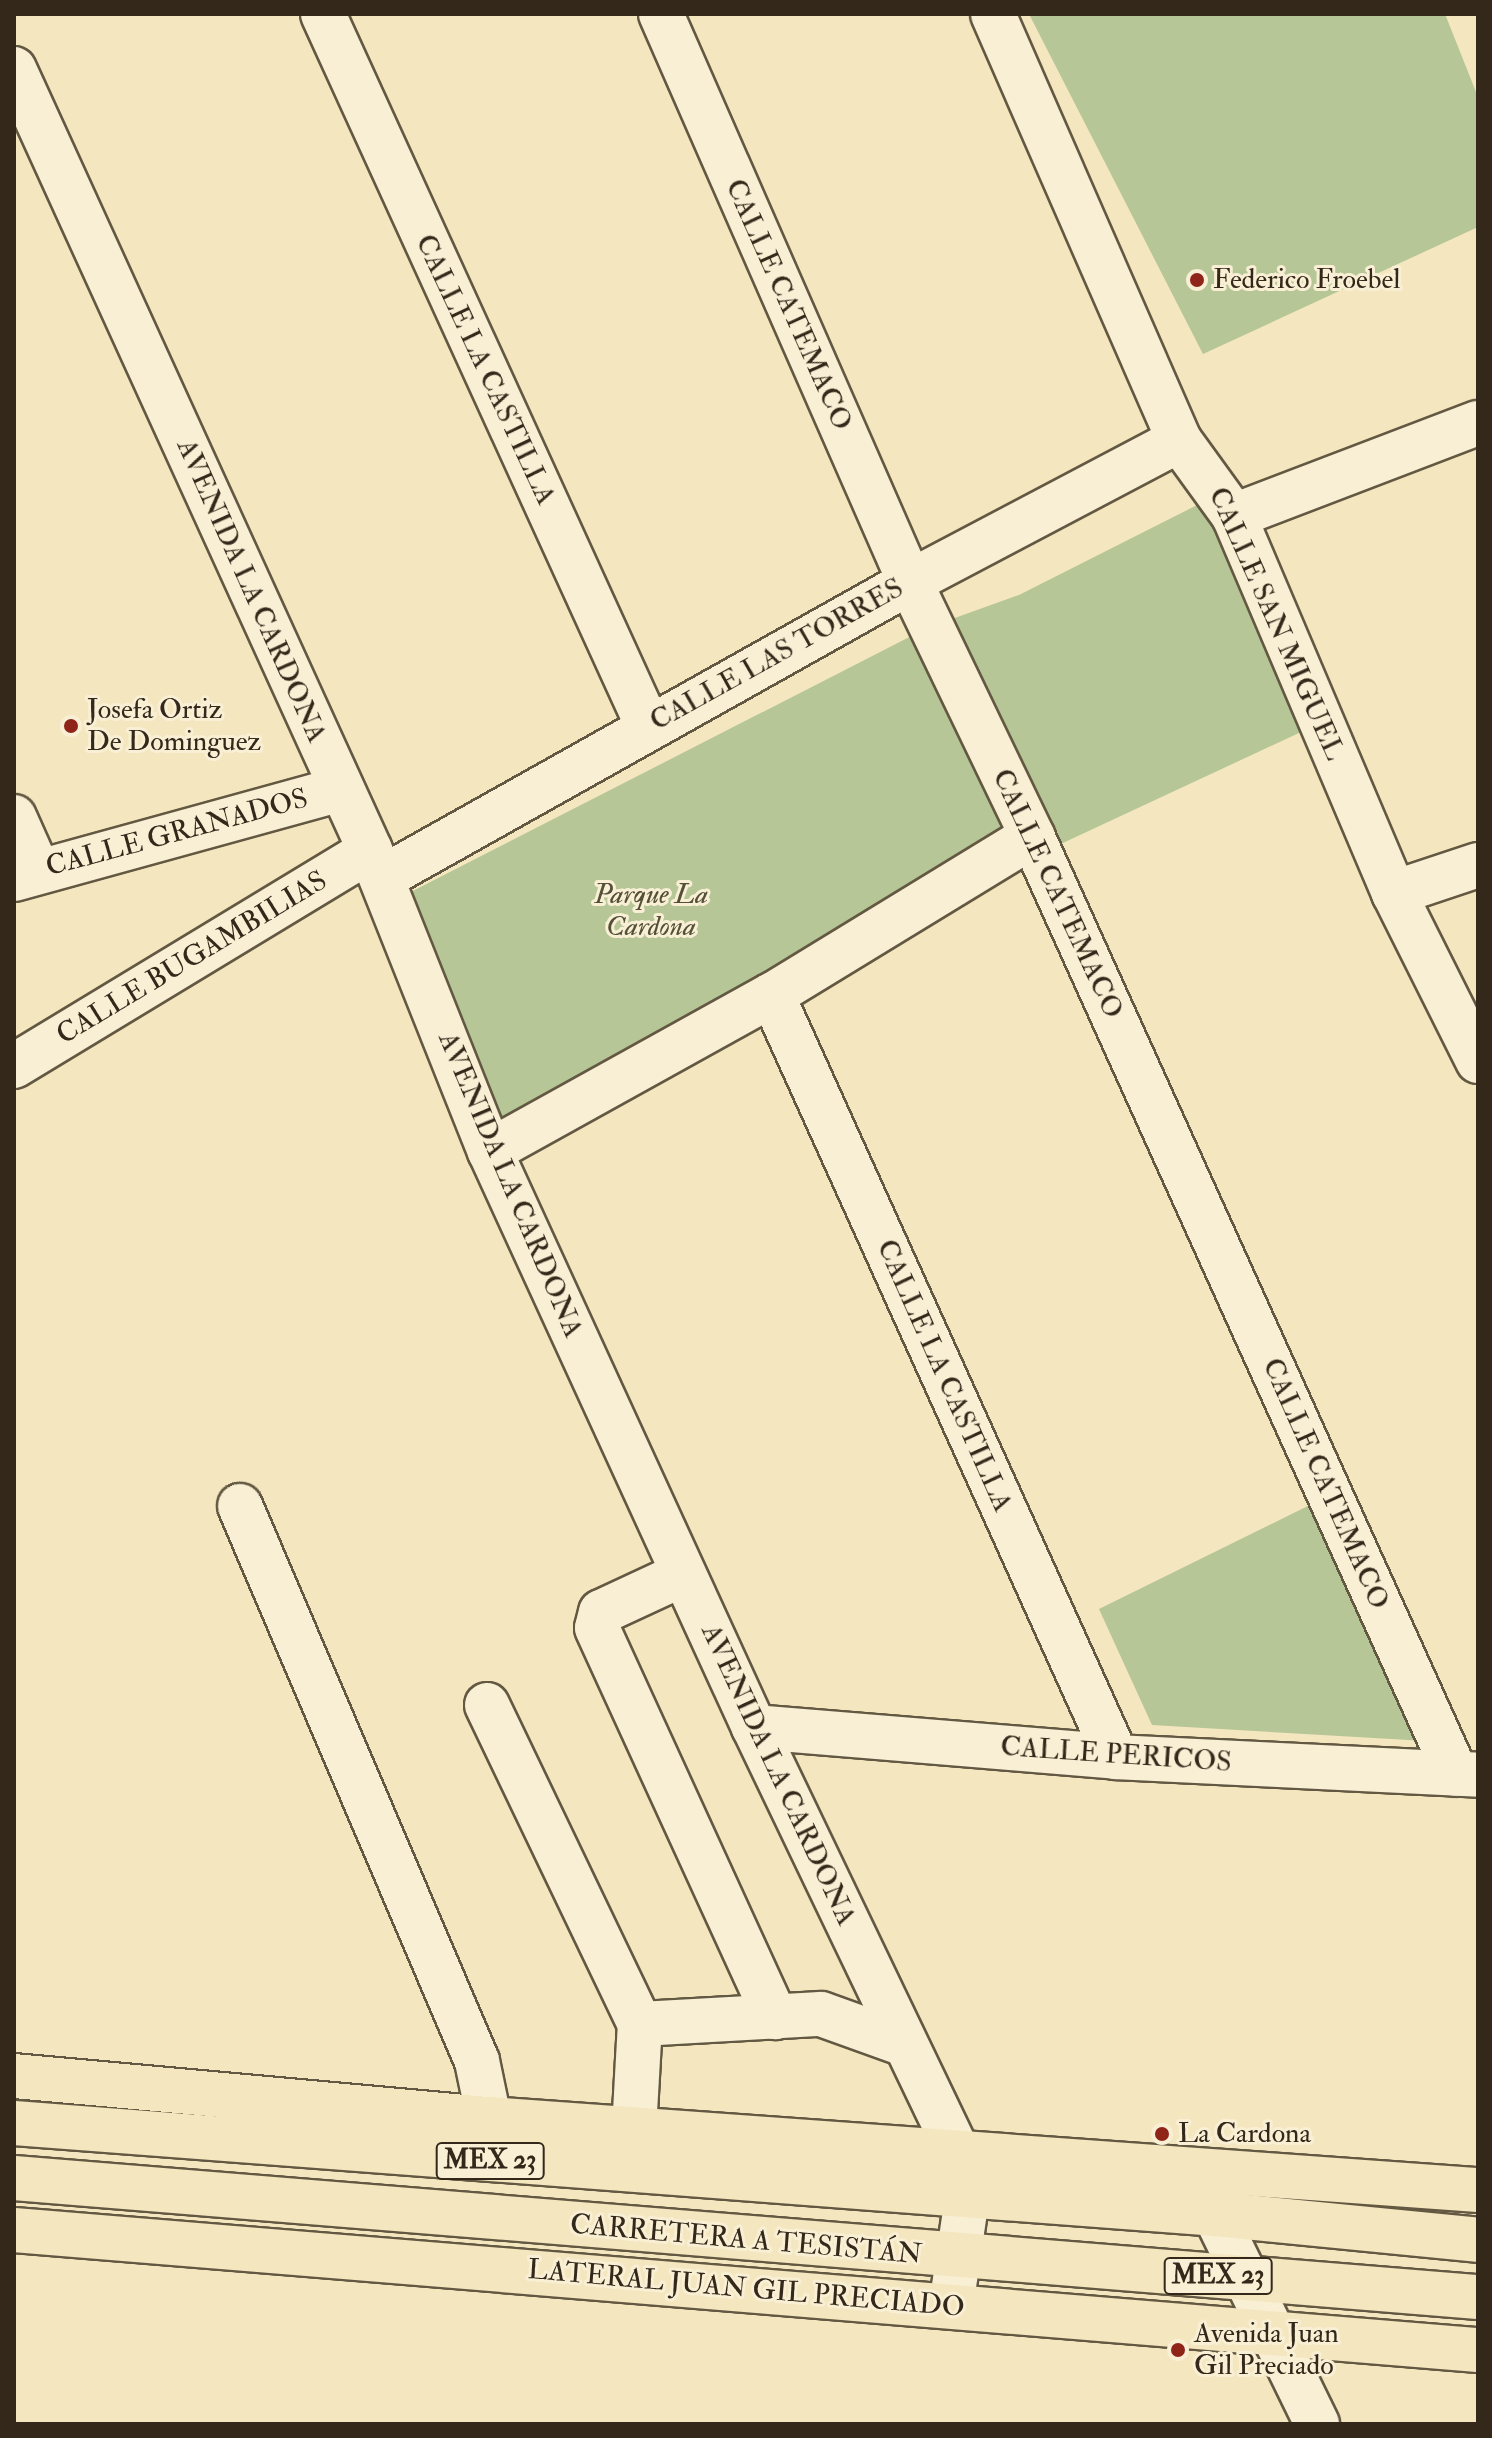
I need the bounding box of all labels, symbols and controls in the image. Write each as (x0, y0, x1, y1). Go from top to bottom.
street label: CALLE CATEMACO (718, 174, 858, 436)
street label: CALLE LA CASTILLA (408, 230, 562, 510)
place label: Federico Froebel (1213, 263, 1400, 297)
marker: Federico Froebel (1188, 271, 1206, 289)
street label: AVENIDA LA CARDONA (169, 434, 333, 748)
street label: CALLE SAN MIGUEL (1201, 482, 1351, 766)
street label: CALLE LAS TORRES (645, 571, 909, 739)
place label: Josefa Ortiz De Dominguez (87, 693, 261, 759)
marker: Josefa Ortiz De Dominguez (62, 717, 80, 735)
street label: CALLE CATEMACO (984, 764, 1130, 1024)
street label: CALLE GRANADOS (42, 782, 312, 884)
street label: CALLE BUGAMBILIAS (51, 864, 333, 1052)
park label: Parque La Cardona (594, 878, 708, 944)
street label: AVENIDA LA CARDONA (430, 1027, 590, 1343)
street label: CALLE LA CASTILLA (869, 1235, 1019, 1517)
street label: CALLE CATEMACO (1255, 1353, 1395, 1615)
street label: AVENIDA LA CARDONA (693, 1619, 863, 1931)
street label: CALLE PERICOS (999, 1730, 1233, 1780)
place label: La Cardona (1178, 2117, 1311, 2151)
marker: La Cardona (1153, 2125, 1171, 2143)
road number: MEX 23 (434, 2139, 546, 2183)
street label: CARRETERA A TESISTÁN (569, 2208, 923, 2272)
street label: LATERAL JUAN GIL PRECIADO (526, 2253, 966, 2325)
road number: MEX 23 (1162, 2254, 1274, 2298)
place label: Avenida Juan Gil Preciado (1194, 2317, 1339, 2383)
marker: Avenida Juan Gil Preciado (1169, 2341, 1187, 2359)

